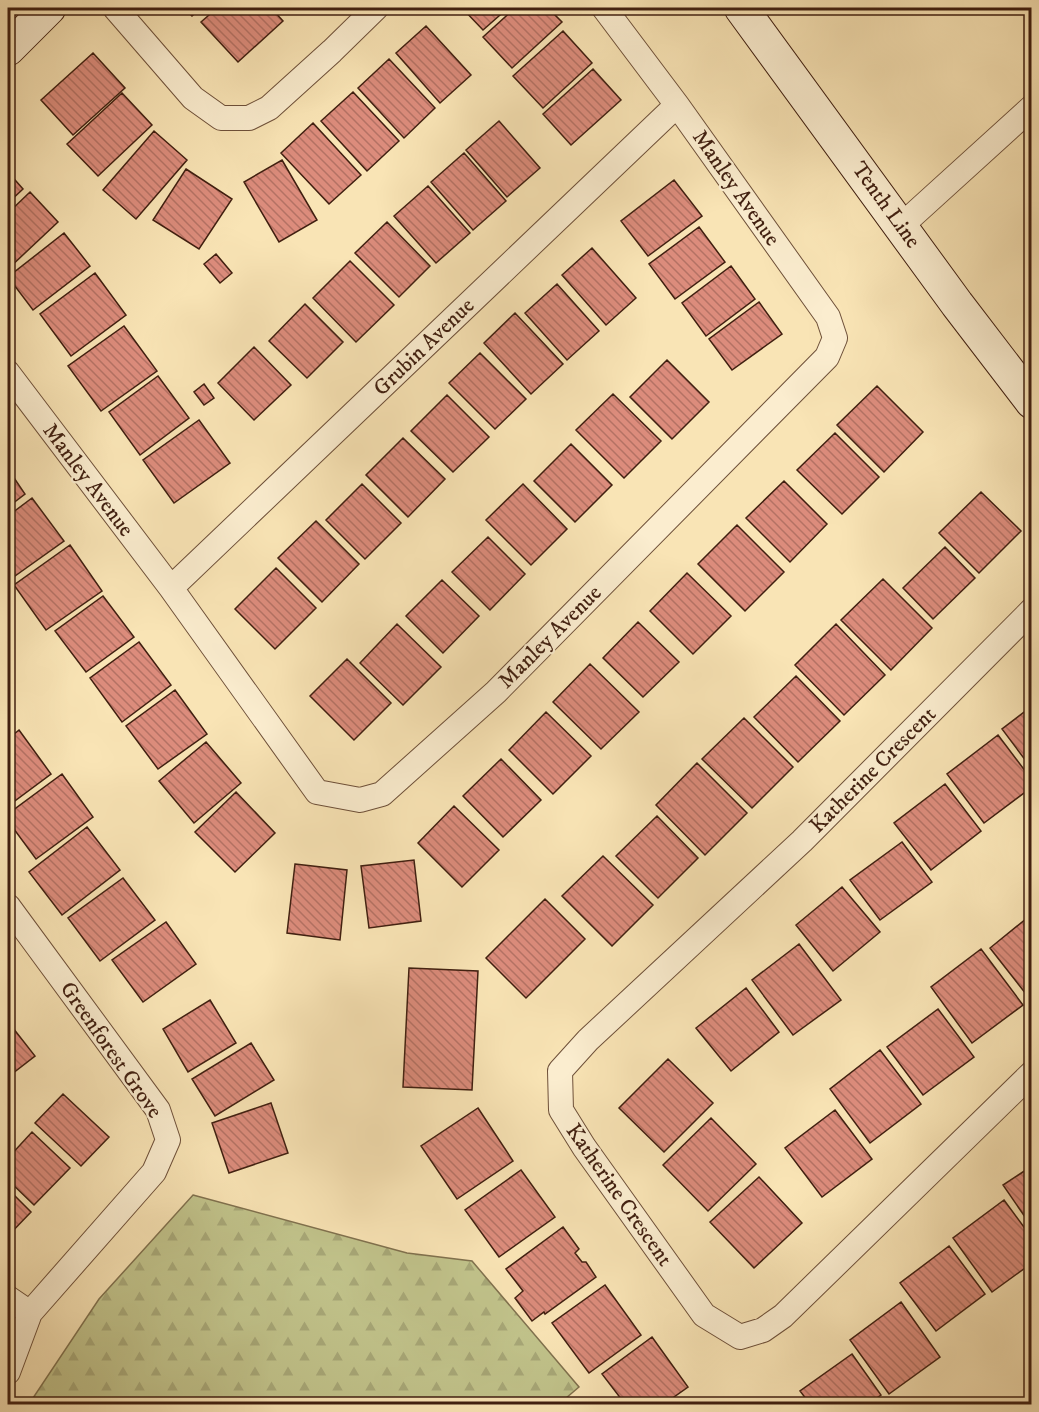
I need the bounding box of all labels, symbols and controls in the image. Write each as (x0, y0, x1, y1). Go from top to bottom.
street label: Manley Avenue (686, 125, 786, 251)
street label: Tenth Line (846, 157, 926, 253)
street label: Grubin Avenue (368, 292, 480, 402)
street label: Manley Avenue (37, 418, 139, 542)
street label: Manley Avenue (493, 580, 607, 694)
street label: Katherine Crescent (804, 701, 942, 839)
street label: Greenforest Grove (54, 977, 168, 1123)
street label: Katherine Crescent (560, 1119, 678, 1271)

